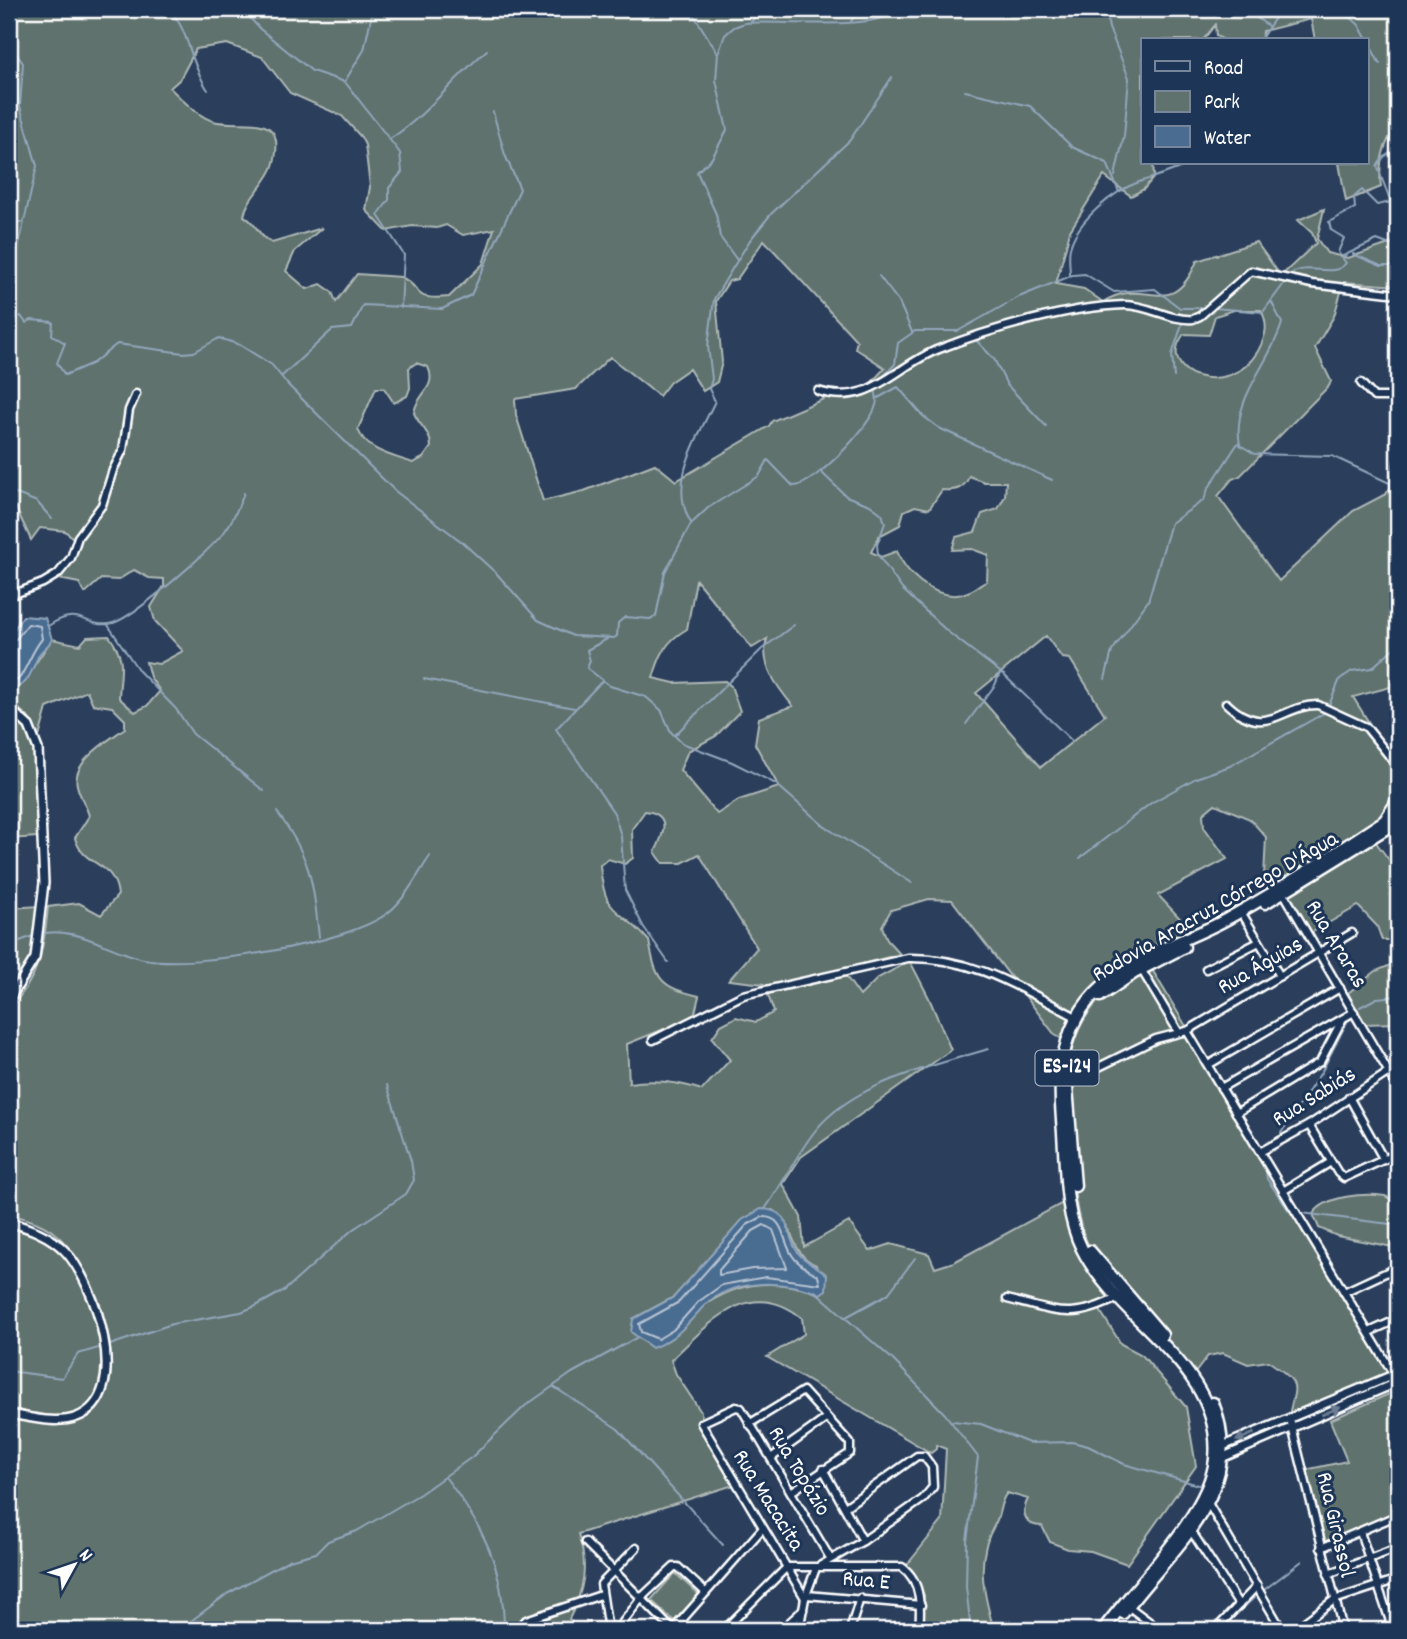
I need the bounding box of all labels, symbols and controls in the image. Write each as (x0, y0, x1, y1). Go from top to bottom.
legend (1141, 38, 1368, 164)
text: Road (1204, 55, 1243, 85)
text: Park (1204, 89, 1240, 119)
text: Water (1204, 125, 1251, 155)
street label: Rodovia Aracruz Córrego D'Água (1087, 823, 1346, 992)
street label: Rua Araras (1296, 894, 1374, 996)
street label: Rua Águias (1212, 929, 1310, 1005)
road number: ES-124 (1036, 1050, 1098, 1086)
street label: Rua Sabiás (1267, 1059, 1363, 1137)
one-way arrow (1321, 1405, 1341, 1417)
street label: Rua Topázio (758, 1421, 838, 1523)
one-way arrow (1234, 1432, 1255, 1443)
street label: Rua Macacita (723, 1444, 812, 1559)
street label: Rua Girassol (1306, 1469, 1362, 1582)
north arrow (38, 1530, 108, 1600)
text: N (71, 1544, 98, 1569)
street label: Rua E (841, 1563, 892, 1601)

